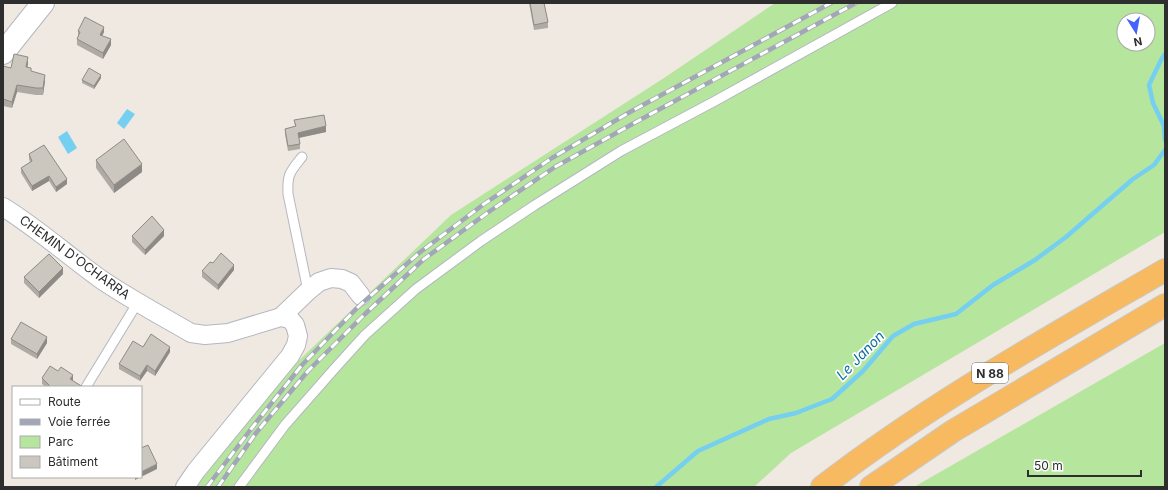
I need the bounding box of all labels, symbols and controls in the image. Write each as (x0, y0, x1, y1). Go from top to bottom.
north arrow (1116, 12, 1156, 52)
text: N (1132, 34, 1143, 49)
street label: CHEMIN D'OCHARRA (17, 212, 133, 302)
water label: Le Janon (833, 327, 887, 383)
road number: N 88 (972, 363, 1008, 383)
legend (12, 386, 142, 478)
text: Route (48, 394, 81, 409)
text: Voie ferrée (48, 414, 110, 429)
text: Parc (48, 434, 74, 449)
scale bar (1028, 452, 1141, 478)
text: Bâtiment (48, 454, 98, 469)
text: 50 m (1034, 458, 1063, 473)

